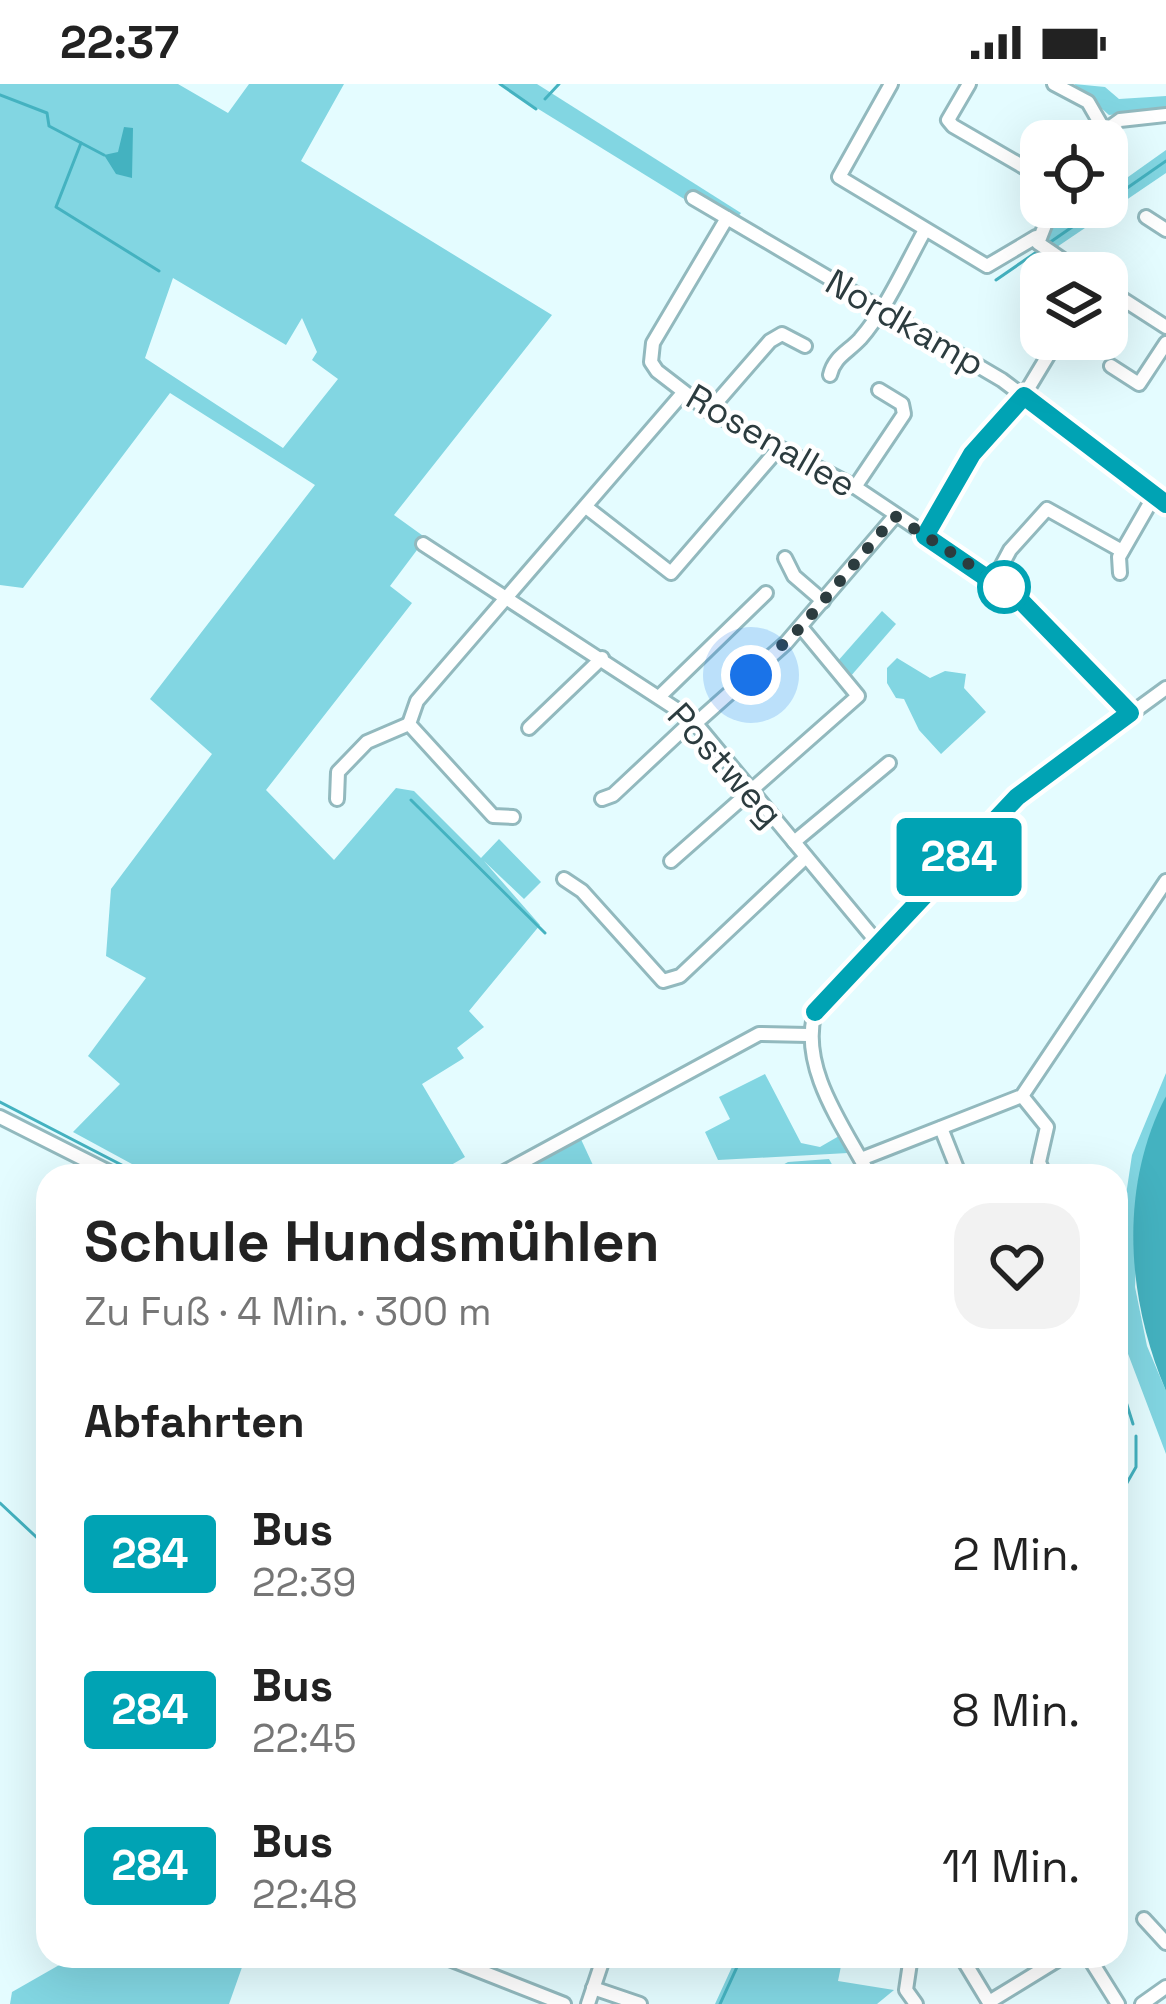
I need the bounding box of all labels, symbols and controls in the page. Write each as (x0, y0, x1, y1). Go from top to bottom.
text: 22:37 (60, 14, 179, 71)
map controls (1020, 120, 1128, 360)
button: locate (1020, 120, 1128, 228)
button: layers (1020, 252, 1128, 360)
street label: Nordkamp (817, 259, 993, 387)
street label: Rosenallee (678, 374, 864, 508)
unlabelled marker (979, 562, 1029, 612)
your location (721, 645, 781, 705)
street label: Postweg (657, 693, 793, 837)
line badge: 284 (890, 818, 1028, 896)
text: 284 (921, 830, 997, 883)
button: heart (954, 1203, 1080, 1329)
text: Schule Hundsmühlen (84, 1205, 660, 1278)
text: Zu Fuß · 4 Min. · 300 m (84, 1287, 492, 1336)
text: Abfahrten (84, 1393, 305, 1450)
text: Bus (252, 1501, 333, 1558)
text: 2 Min. (952, 1526, 1080, 1583)
text: 284 (112, 1527, 188, 1580)
text: 22:39 (252, 1558, 356, 1607)
text: Bus (252, 1657, 333, 1714)
text: 8 Min. (951, 1682, 1080, 1739)
text: 284 (112, 1683, 188, 1736)
text: 22:45 (252, 1714, 357, 1763)
text: Bus (252, 1813, 333, 1870)
text: 11 Min. (942, 1838, 1080, 1895)
text: 284 (112, 1839, 188, 1892)
text: 22:48 (252, 1870, 358, 1919)

